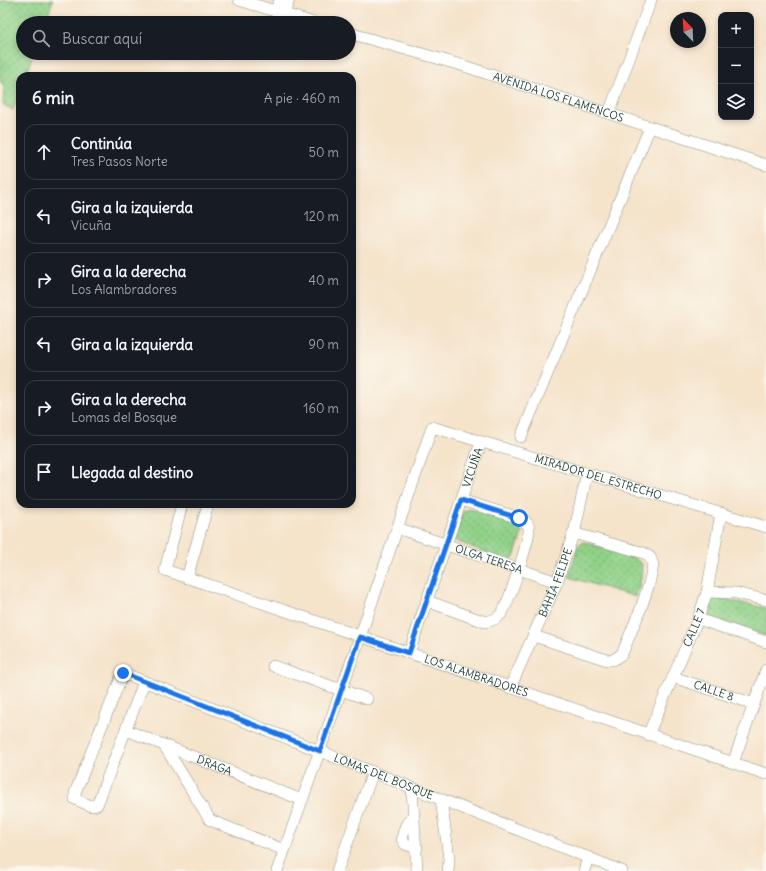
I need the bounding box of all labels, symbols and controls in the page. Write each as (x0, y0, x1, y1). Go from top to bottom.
north arrow (670, 12, 706, 48)
map controls (718, 12, 754, 120)
button: + (718, 12, 754, 48)
search box (16, 16, 356, 60)
icon: search (30, 27, 52, 49)
text: Buscar aquí (62, 29, 142, 48)
button: − (718, 48, 754, 84)
street label: AVENIDA LOS FLAMENCOS (491, 69, 626, 125)
button: layers (718, 84, 754, 120)
text: 6 min (32, 87, 74, 109)
text: A pie · 460 m (264, 90, 340, 107)
text: Continúa (71, 134, 132, 153)
icon: ahead (33, 141, 55, 163)
text: 50 m (308, 144, 339, 161)
text: Tres Pasos Norte (71, 153, 168, 170)
text: Gira a la izquierda (71, 198, 193, 217)
icon: left (33, 205, 55, 227)
text: 120 m (304, 208, 339, 225)
text: Vicuña (71, 217, 111, 234)
text: Gira a la derecha (71, 262, 186, 281)
icon: right (33, 269, 55, 291)
text: 40 m (308, 272, 339, 289)
text: Los Alambradores (71, 281, 177, 298)
icon: left (33, 333, 55, 355)
text: Gira a la izquierda (71, 335, 193, 354)
text: 90 m (308, 336, 339, 353)
text: Gira a la derecha (71, 390, 186, 409)
icon: right (33, 397, 55, 419)
text: 160 m (303, 400, 339, 417)
text: Lomas del Bosque (71, 409, 177, 426)
street label: VICUÑA (459, 446, 486, 489)
street label: MIRADOR DEL ESTRECHO (533, 451, 664, 502)
icon: arrive (33, 461, 55, 483)
text: Llegada al destino (71, 463, 193, 482)
route start (510, 509, 528, 527)
street label: OLGA TERESA (453, 541, 525, 577)
street label: BAHÍA FELIPE (535, 546, 575, 619)
street label: CALLE 7 (680, 606, 708, 649)
street label: LOS ALAMBRADORES (423, 652, 530, 700)
route end (114, 664, 132, 682)
street label: CALLE 8 (692, 677, 736, 704)
street label: LOMAS DEL BOSQUE (332, 750, 436, 802)
street label: DRAGA (195, 752, 234, 778)

